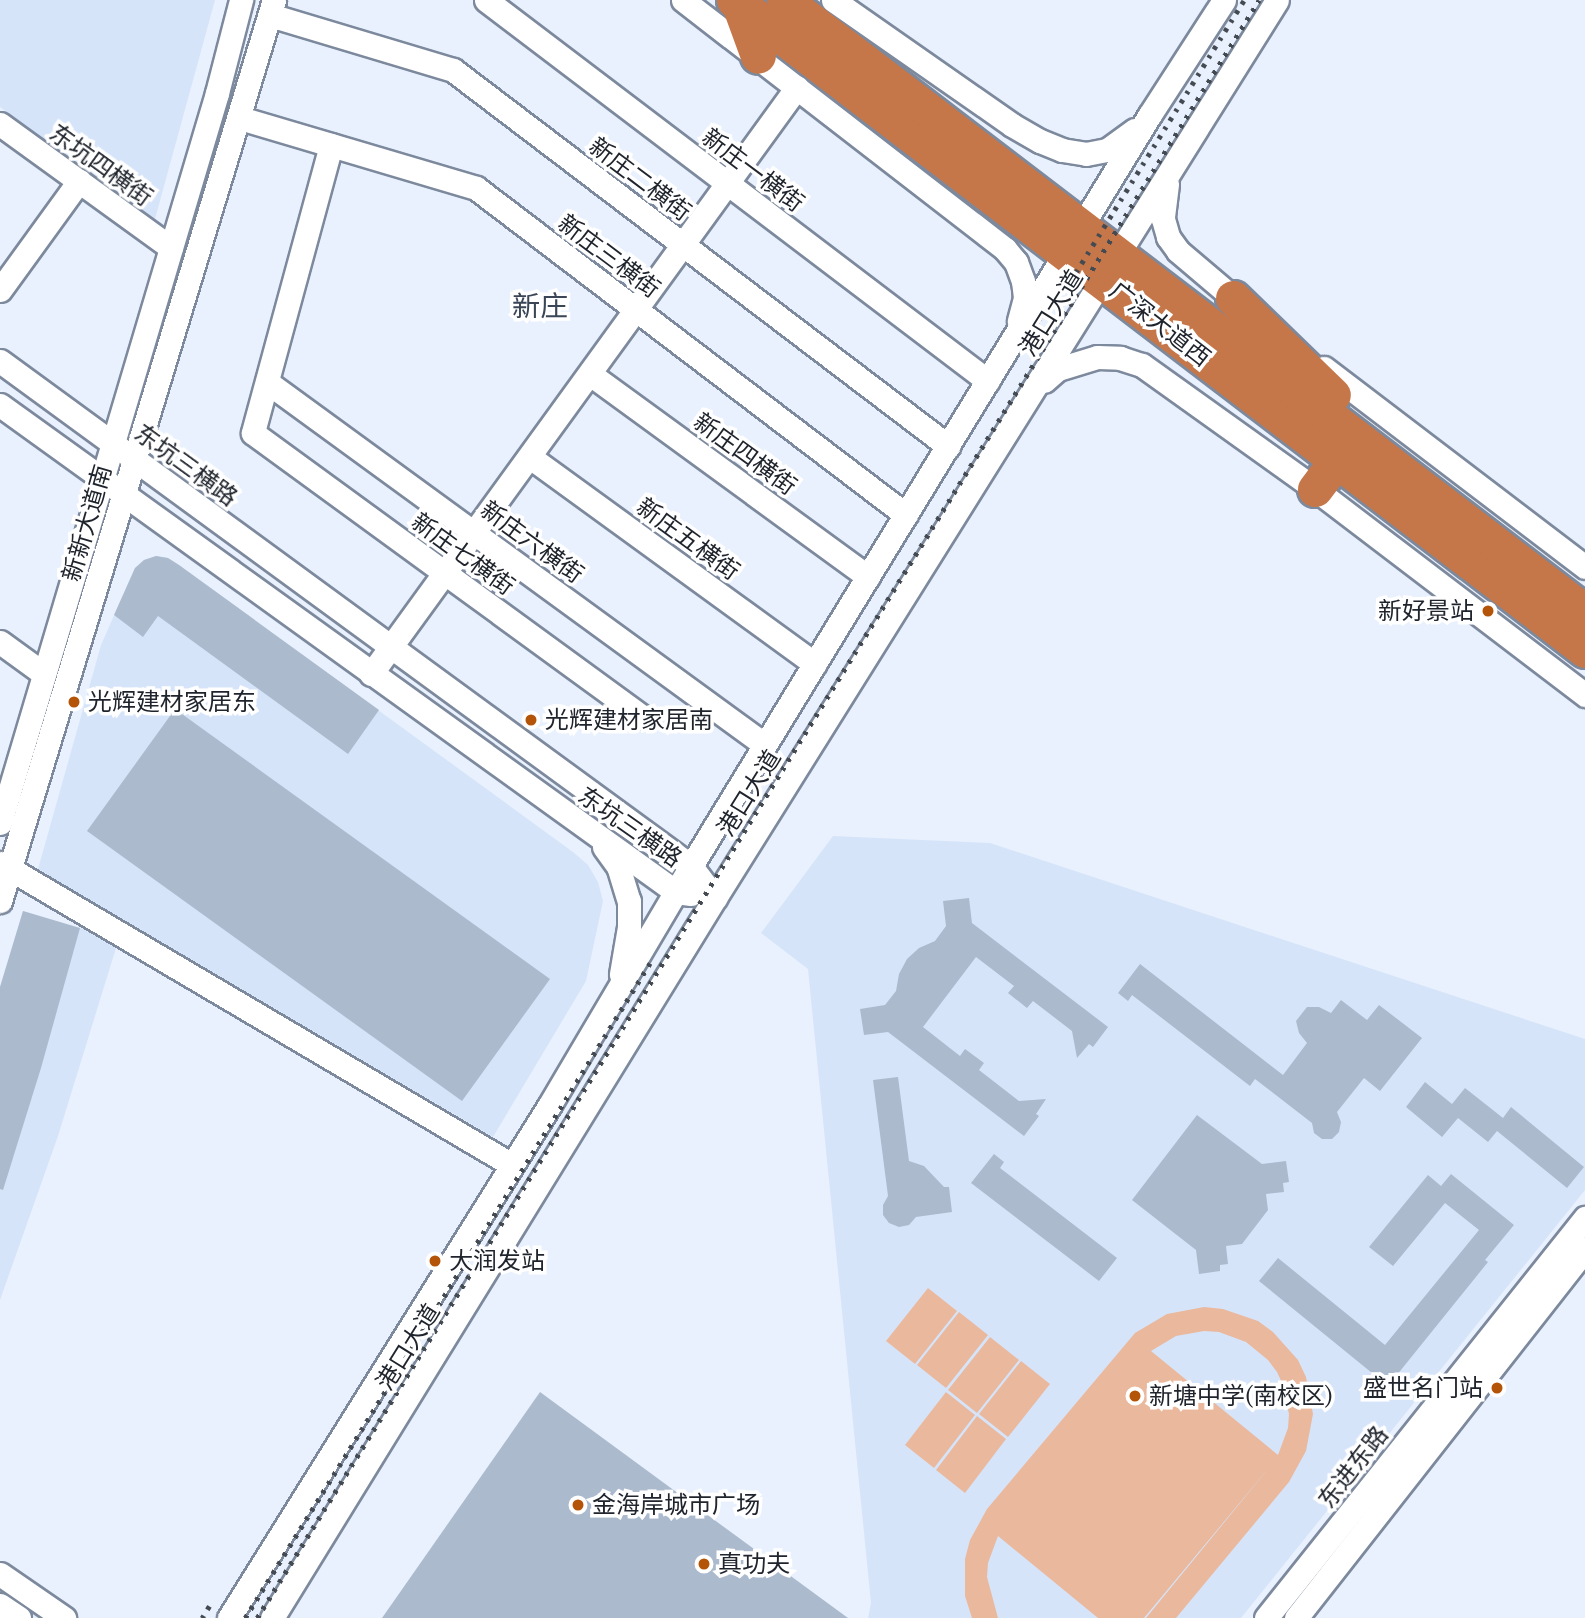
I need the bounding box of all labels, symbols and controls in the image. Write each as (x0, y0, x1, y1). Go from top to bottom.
street label: 东坑四横街 (44, 118, 158, 212)
street label: 新庄一横街 (696, 122, 810, 218)
street label: 新庄二横街 (583, 131, 697, 227)
street label: 新庄三横街 (552, 208, 666, 304)
street label: 港口大道 (1013, 265, 1089, 361)
street label: 广深大道西 (1104, 276, 1216, 372)
district label: 新庄 (512, 289, 568, 323)
street label: 新庄四横街 (688, 407, 802, 501)
street label: 东坑三横路 (129, 418, 243, 512)
street label: 新新大道南 (57, 461, 117, 585)
street label: 新庄五横街 (631, 492, 745, 586)
street label: 新庄六横街 (475, 495, 589, 589)
street label: 新庄七横街 (406, 507, 520, 601)
place label: 新好景站 (1378, 597, 1474, 625)
marker: 新好景站 (1480, 603, 1496, 619)
place label: 光辉建材家居东 (88, 688, 256, 716)
marker: 光辉建材家居东 (66, 694, 82, 710)
place label: 光辉建材家居南 (545, 706, 713, 734)
marker: 光辉建材家居南 (523, 712, 539, 728)
street label: 港口大道 (711, 745, 787, 841)
street label: 东坑三横路 (573, 781, 687, 873)
place label: 大润发站 (449, 1247, 545, 1275)
marker: 大润发站 (427, 1253, 443, 1269)
street label: 港口大道 (370, 1299, 446, 1395)
place label: 盛世名门站 (1363, 1374, 1483, 1402)
marker: 盛世名门站 (1489, 1380, 1505, 1396)
place label: 新塘中学(南校区) (1149, 1382, 1333, 1410)
marker: 新塘中学(南校区) (1127, 1388, 1143, 1404)
street label: 东进东路 (1312, 1420, 1394, 1514)
place label: 金海岸城市广场 (592, 1491, 760, 1519)
marker: 金海岸城市广场 (570, 1497, 586, 1513)
place label: 真功夫 (718, 1550, 790, 1578)
marker: 真功夫 (696, 1556, 712, 1572)

